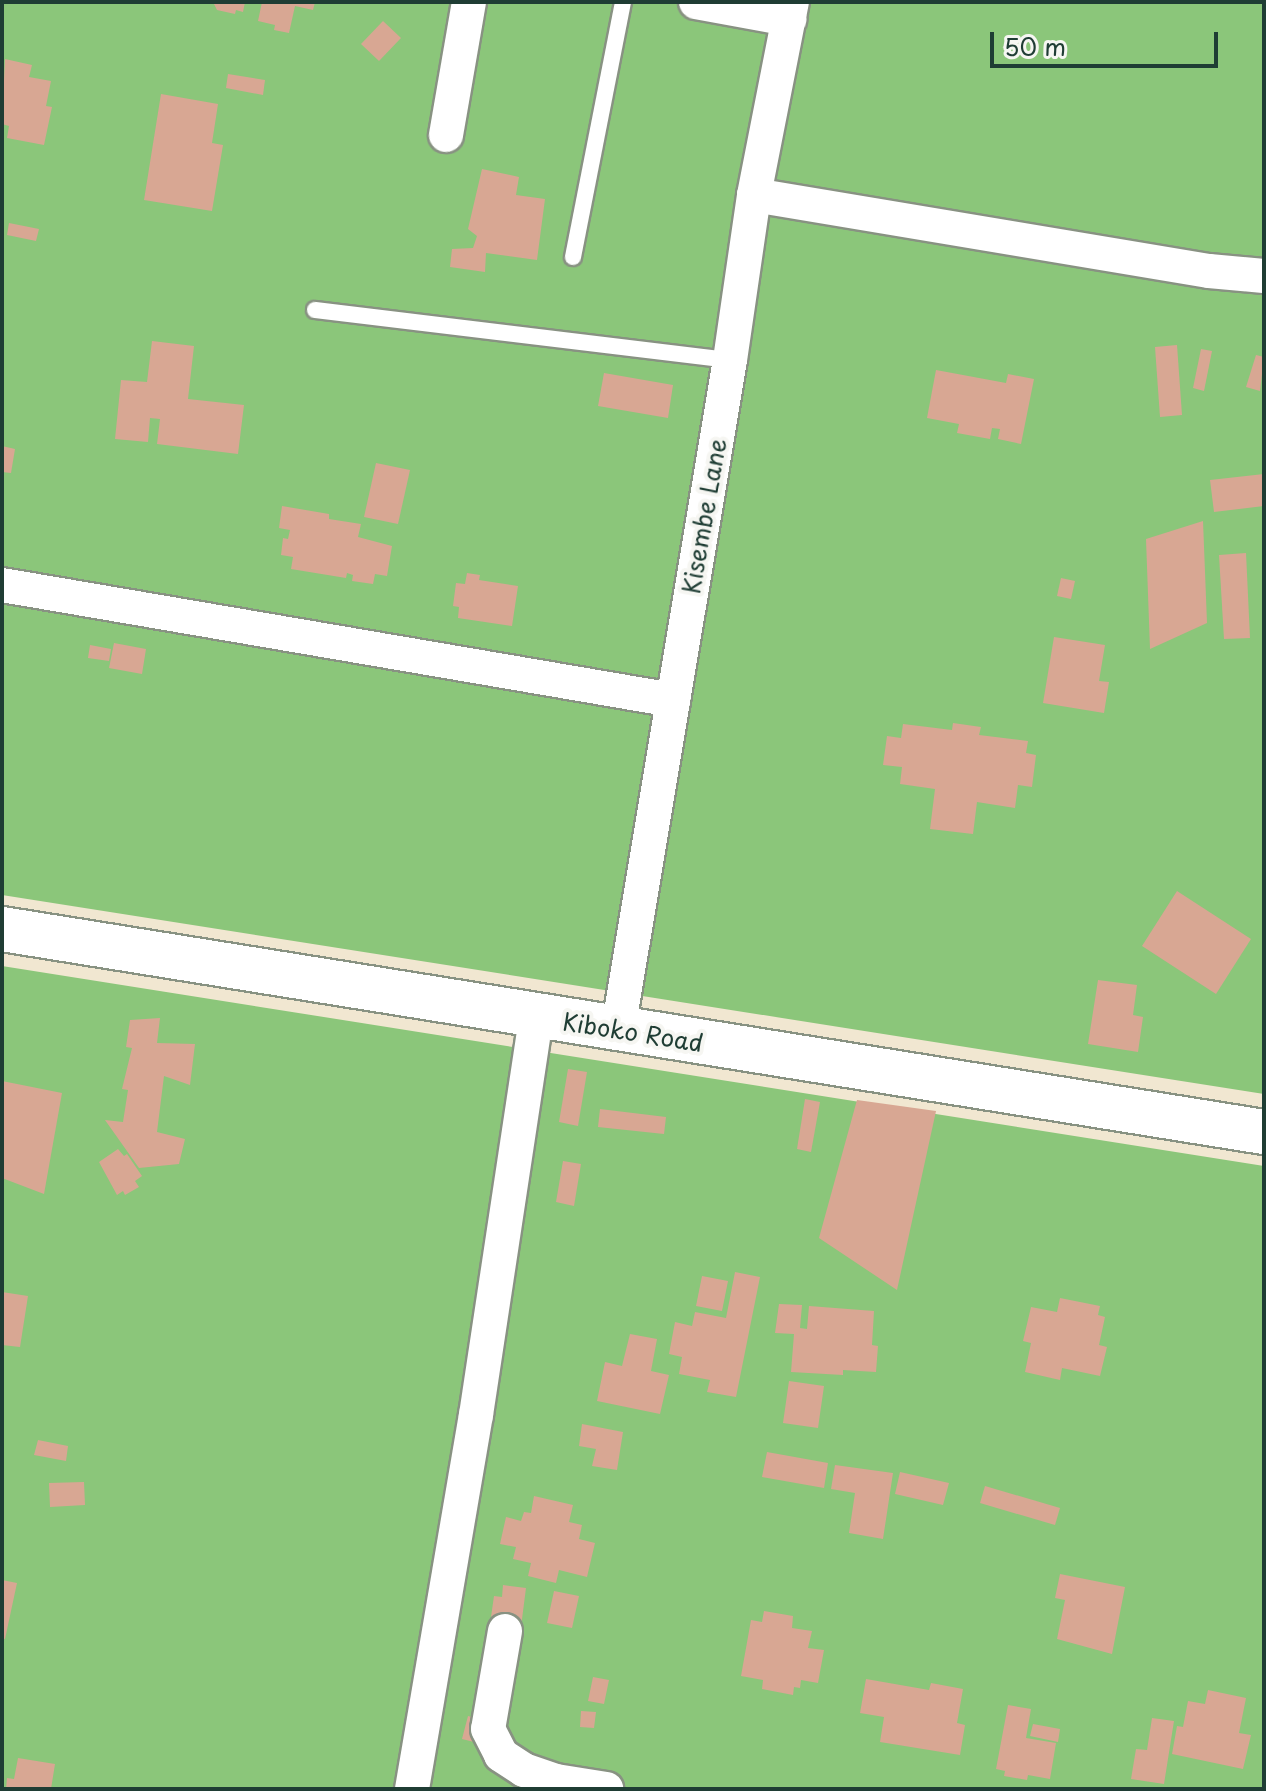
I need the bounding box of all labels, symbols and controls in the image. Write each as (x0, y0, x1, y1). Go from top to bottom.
scale bar (994, 16, 1222, 66)
text: 50 m (1004, 28, 1066, 64)
street label: Kisembe Lane (676, 435, 732, 597)
street label: Kiboko Road (561, 1007, 705, 1057)

